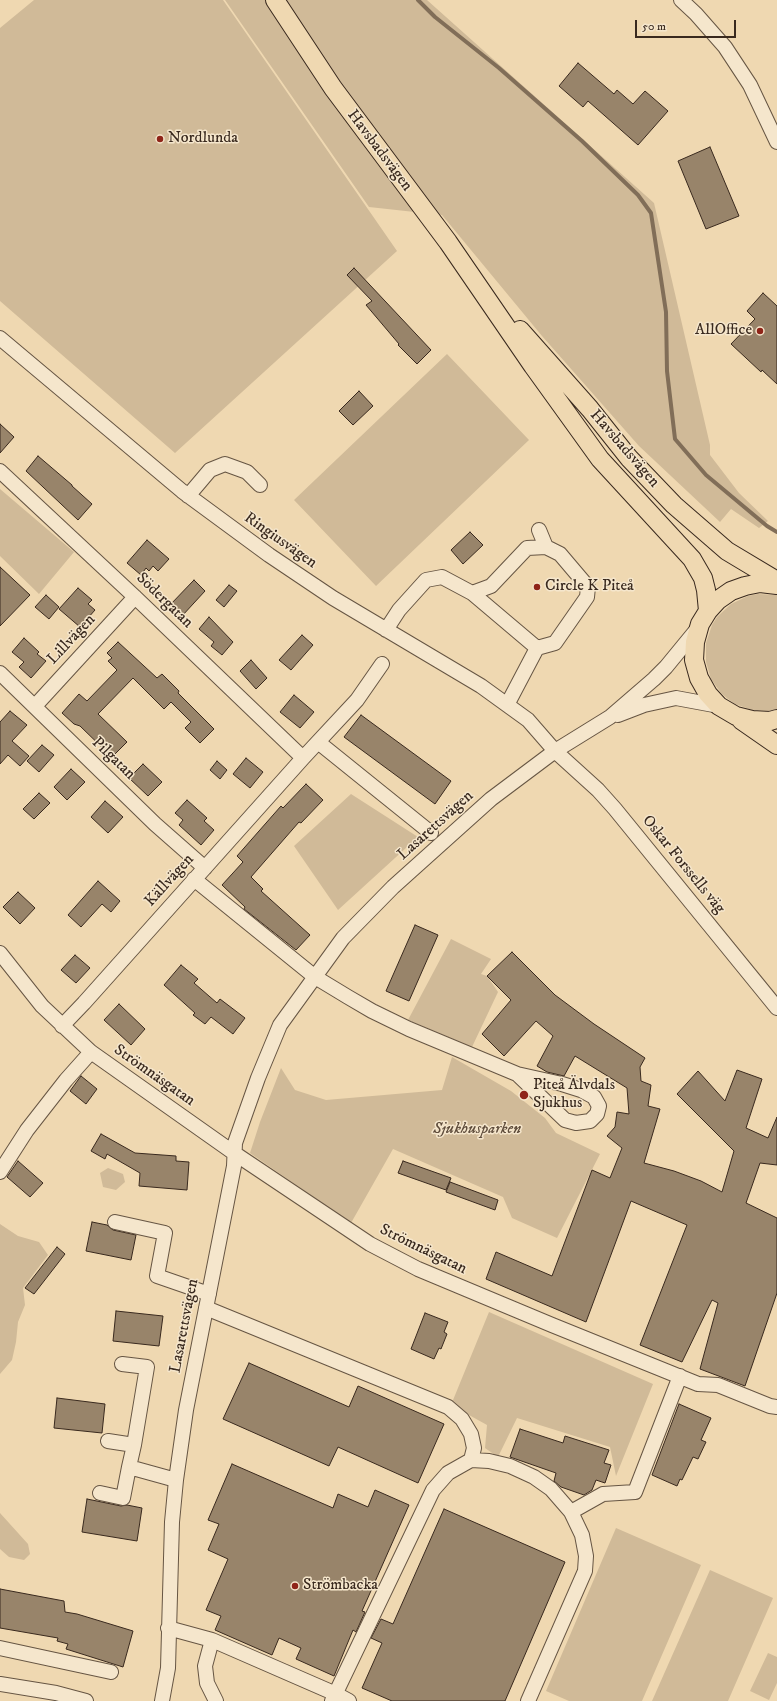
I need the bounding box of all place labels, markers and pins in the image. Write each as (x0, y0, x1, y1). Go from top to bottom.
place label: Nordlunda (168, 129, 238, 149)
marker: Nordlunda (155, 134, 165, 144)
place label: AllOffice (695, 321, 752, 341)
marker: AllOffice (755, 326, 765, 336)
place label: Circle K Piteå (545, 577, 634, 597)
marker: Circle K Piteå (532, 582, 542, 592)
place label: Piteå Älvdals Sjukhus (533, 1076, 615, 1114)
marker: Piteå Älvdals Sjukhus (518, 1089, 530, 1101)
place label: Strömbacka (303, 1576, 378, 1596)
marker: Strömbacka (290, 1581, 300, 1591)

